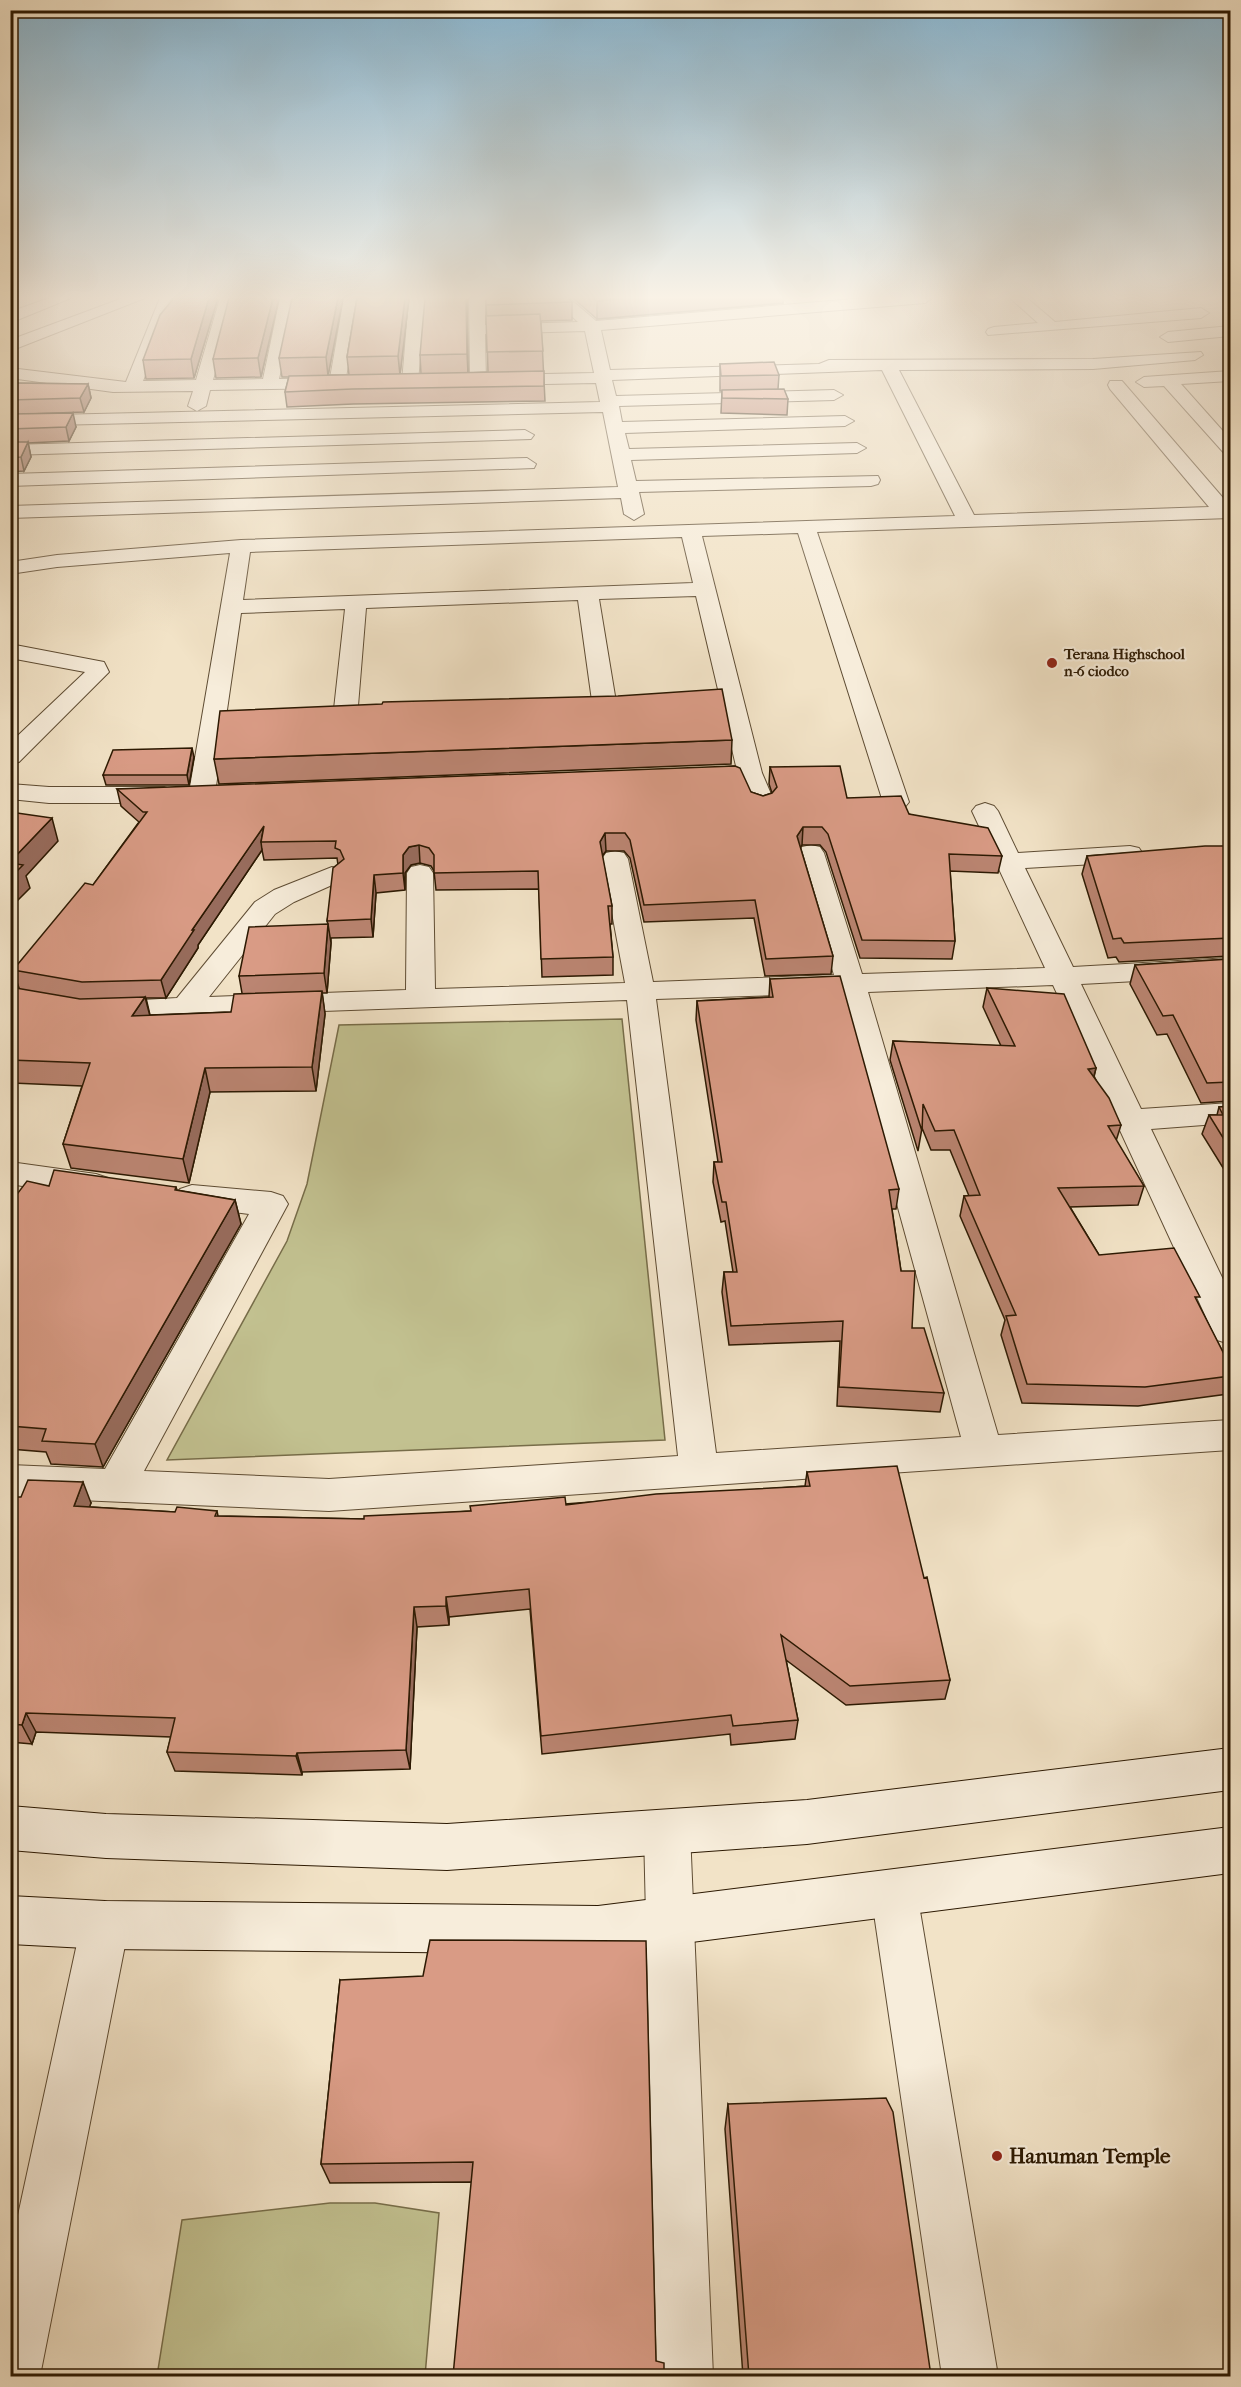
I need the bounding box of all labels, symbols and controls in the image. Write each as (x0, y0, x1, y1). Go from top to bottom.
place label: Terana Highschool n-6 ciodco (1063, 645, 1186, 680)
marker: Terana Highschool n-6 ciodco (1045, 656, 1059, 670)
place label: Hanuman Temple (1009, 2144, 1171, 2168)
marker: Hanuman Temple (990, 2149, 1004, 2163)

